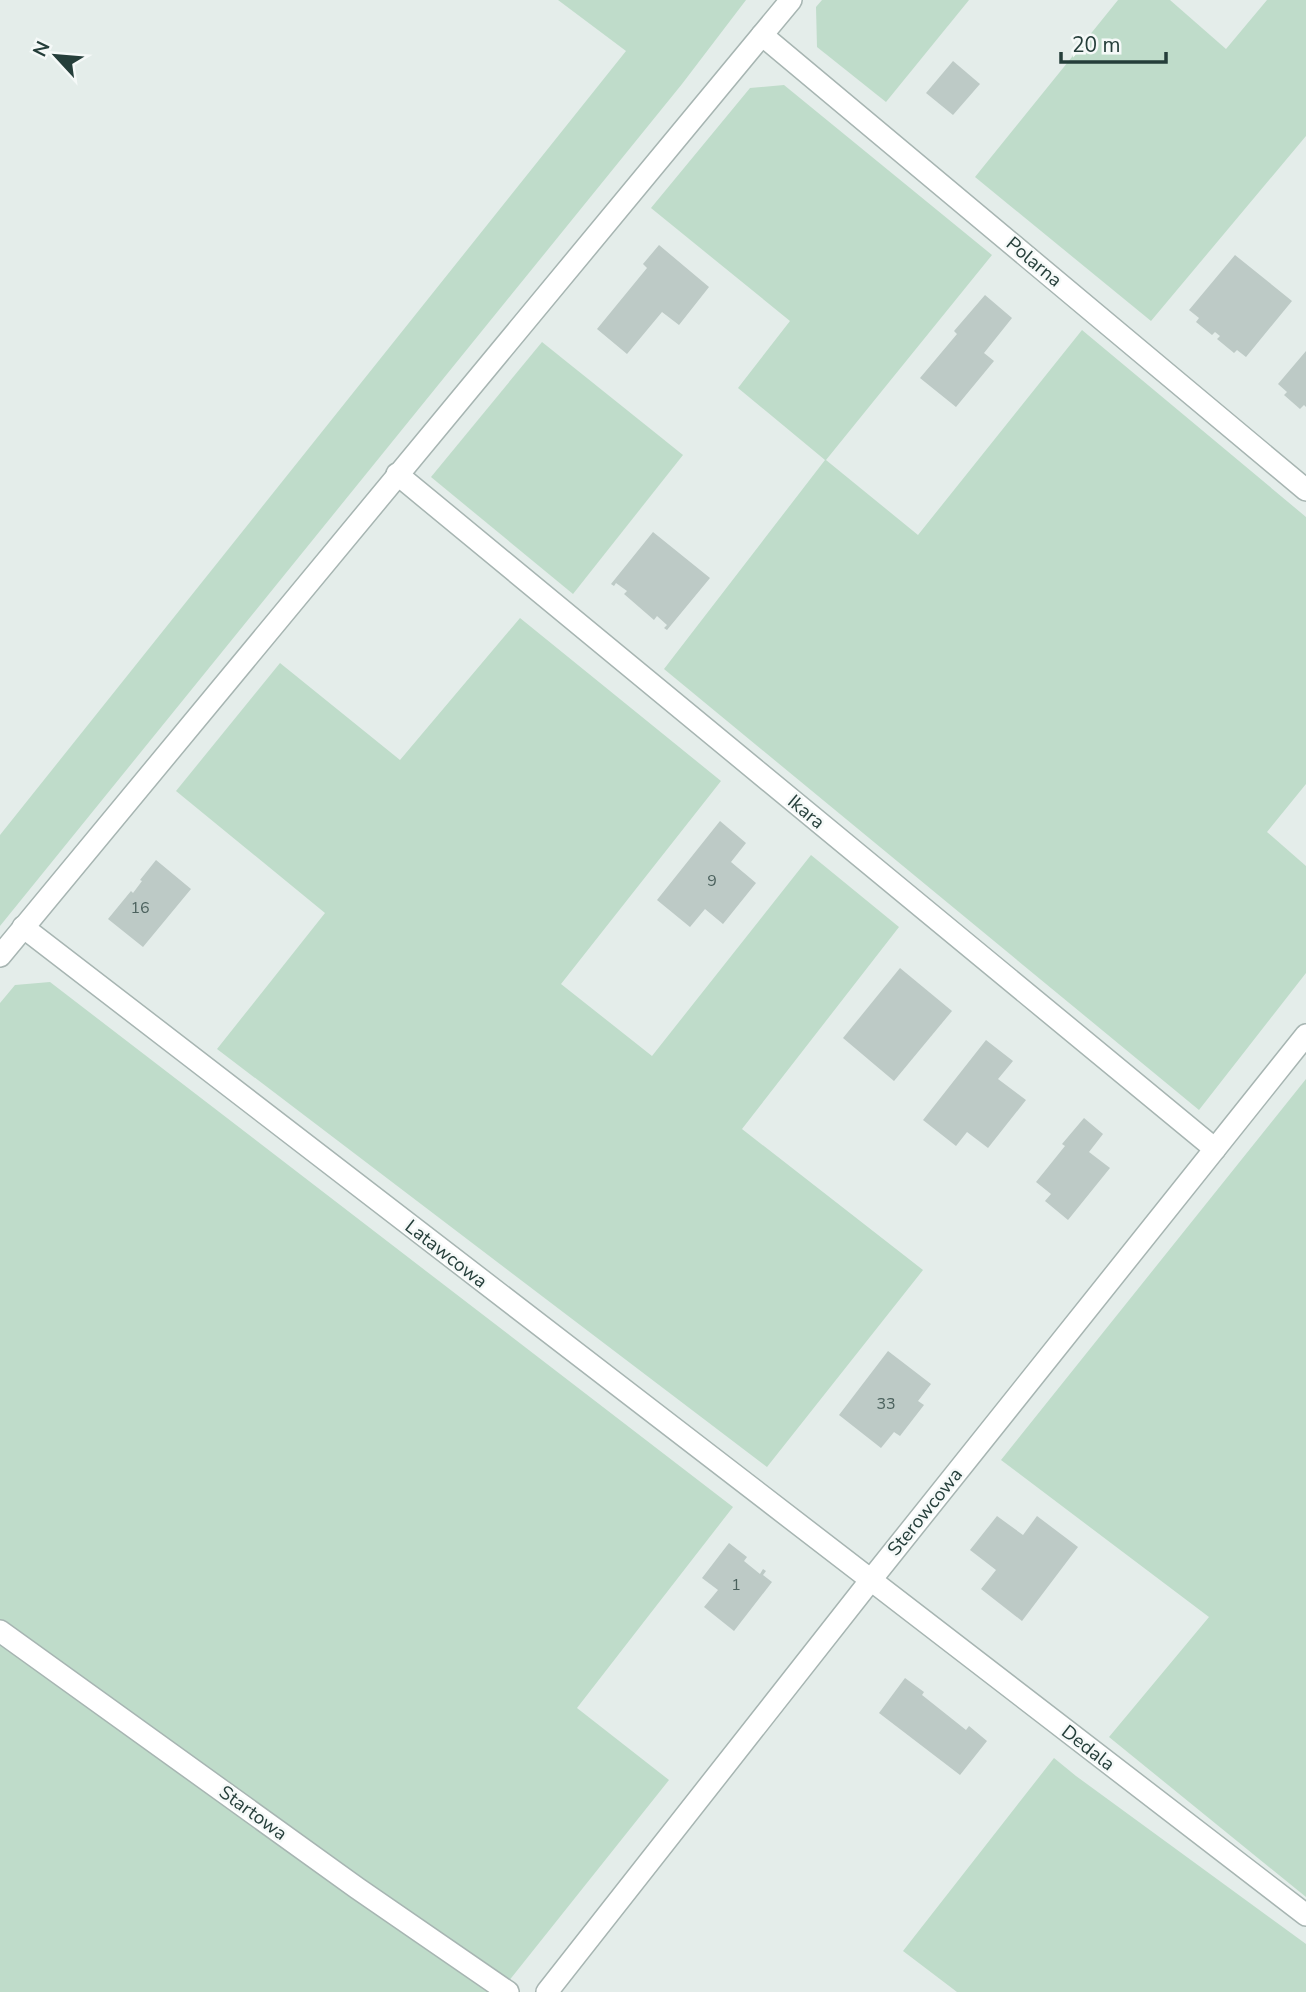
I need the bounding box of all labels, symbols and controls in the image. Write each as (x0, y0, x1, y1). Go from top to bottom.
north arrow (21, 21, 91, 91)
scale bar (1061, 21, 1166, 65)
text: 20 m (1072, 31, 1121, 59)
text: N (27, 37, 56, 61)
street label: Polarna (1001, 231, 1067, 293)
street label: Ikara (782, 789, 830, 835)
house number: 9 (707, 870, 717, 892)
house number: 16 (130, 897, 150, 919)
street label: Latawcowa (399, 1214, 493, 1294)
house number: 33 (876, 1393, 896, 1415)
street label: Sterowcowa (881, 1463, 969, 1561)
house number: 1 (731, 1574, 741, 1596)
street label: Dedala (1056, 1719, 1120, 1777)
street label: Startowa (214, 1779, 292, 1847)

